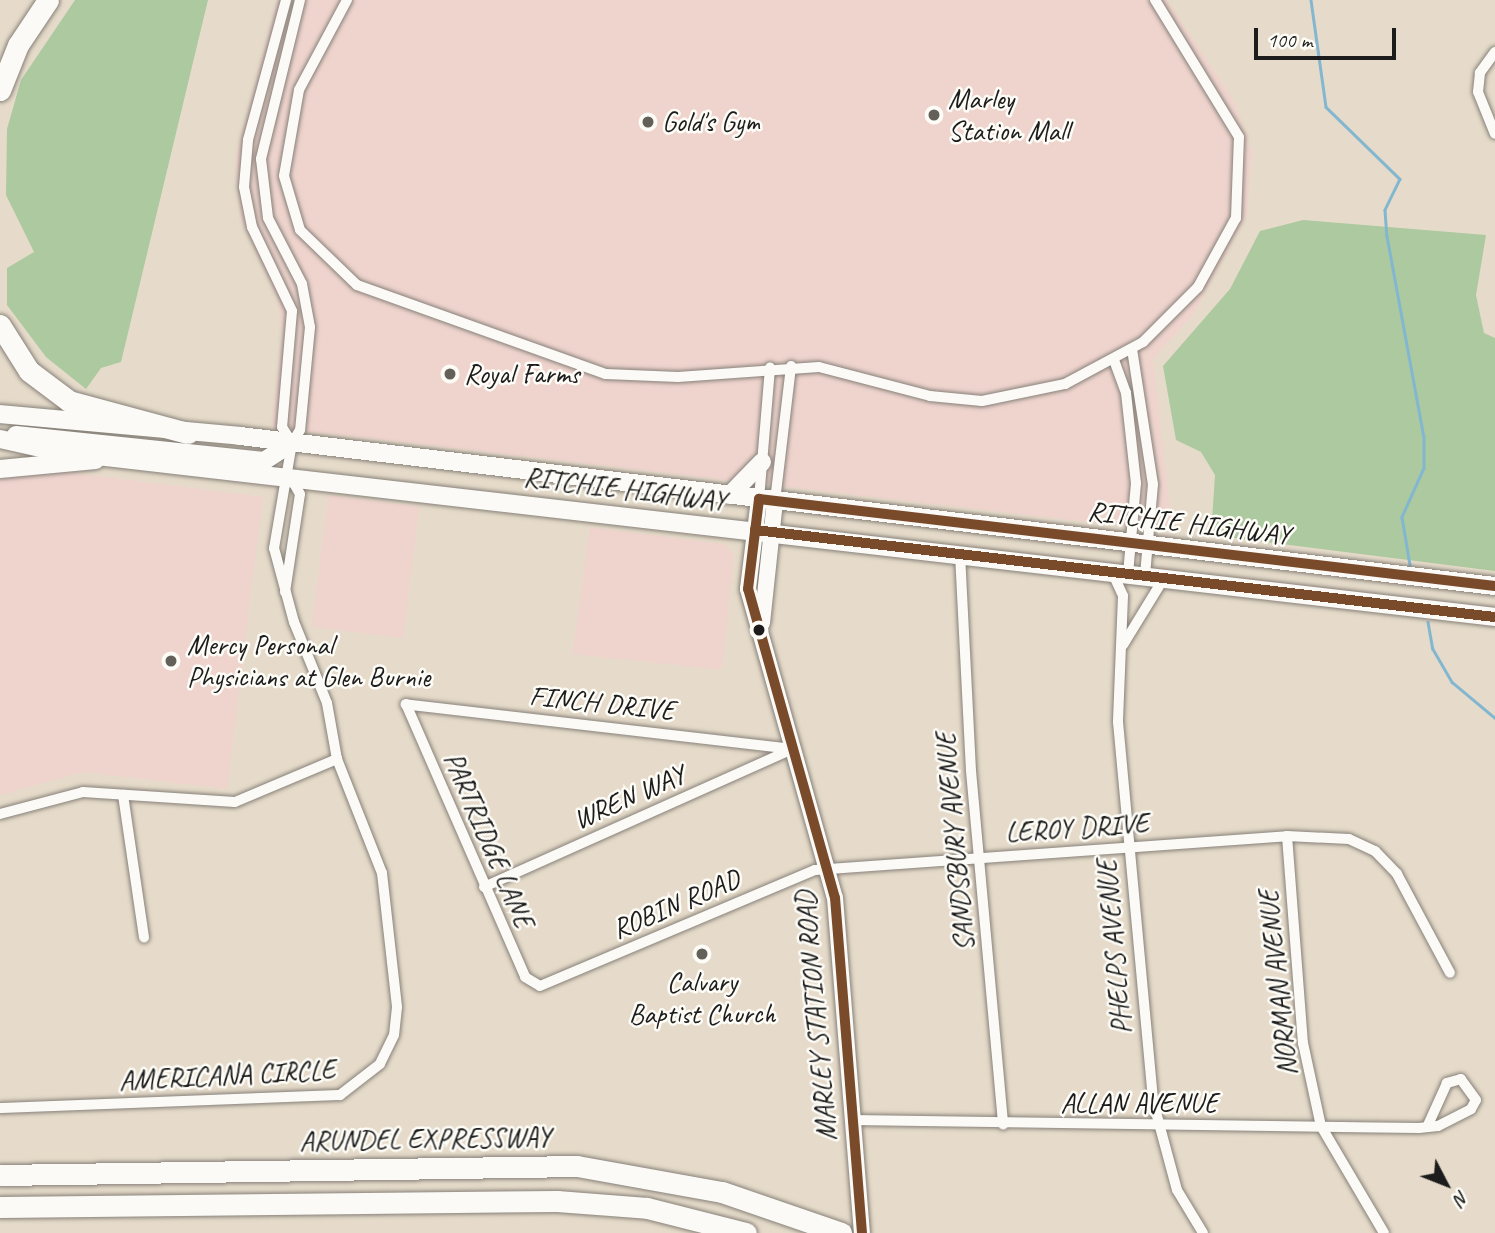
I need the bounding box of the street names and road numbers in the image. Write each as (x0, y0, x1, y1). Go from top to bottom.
street label: RITCHIE HIGHWAY (522, 460, 728, 518)
street label: RITCHIE HIGHWAY (1086, 494, 1292, 552)
street label: FINCH DRIVE (528, 679, 676, 727)
street label: SANDSBURY AVENUE (929, 731, 981, 953)
street label: PARTRIDGE LANE (437, 747, 541, 933)
street label: WREN WAY (568, 758, 690, 836)
street label: LEROY DRIVE (1004, 806, 1150, 850)
street label: PHELPS AVENUE (1090, 859, 1138, 1035)
street label: ROBIN ROAD (607, 862, 745, 946)
street label: MARLEY STATION ROAD (788, 888, 844, 1144)
street label: NORMAN AVENUE (1251, 888, 1305, 1078)
street label: AMERICANA CIRCLE (118, 1053, 336, 1097)
street label: ALLAN AVENUE (1060, 1086, 1218, 1120)
street label: ARUNDEL EXPRESSWAY (302, 1120, 548, 1158)

